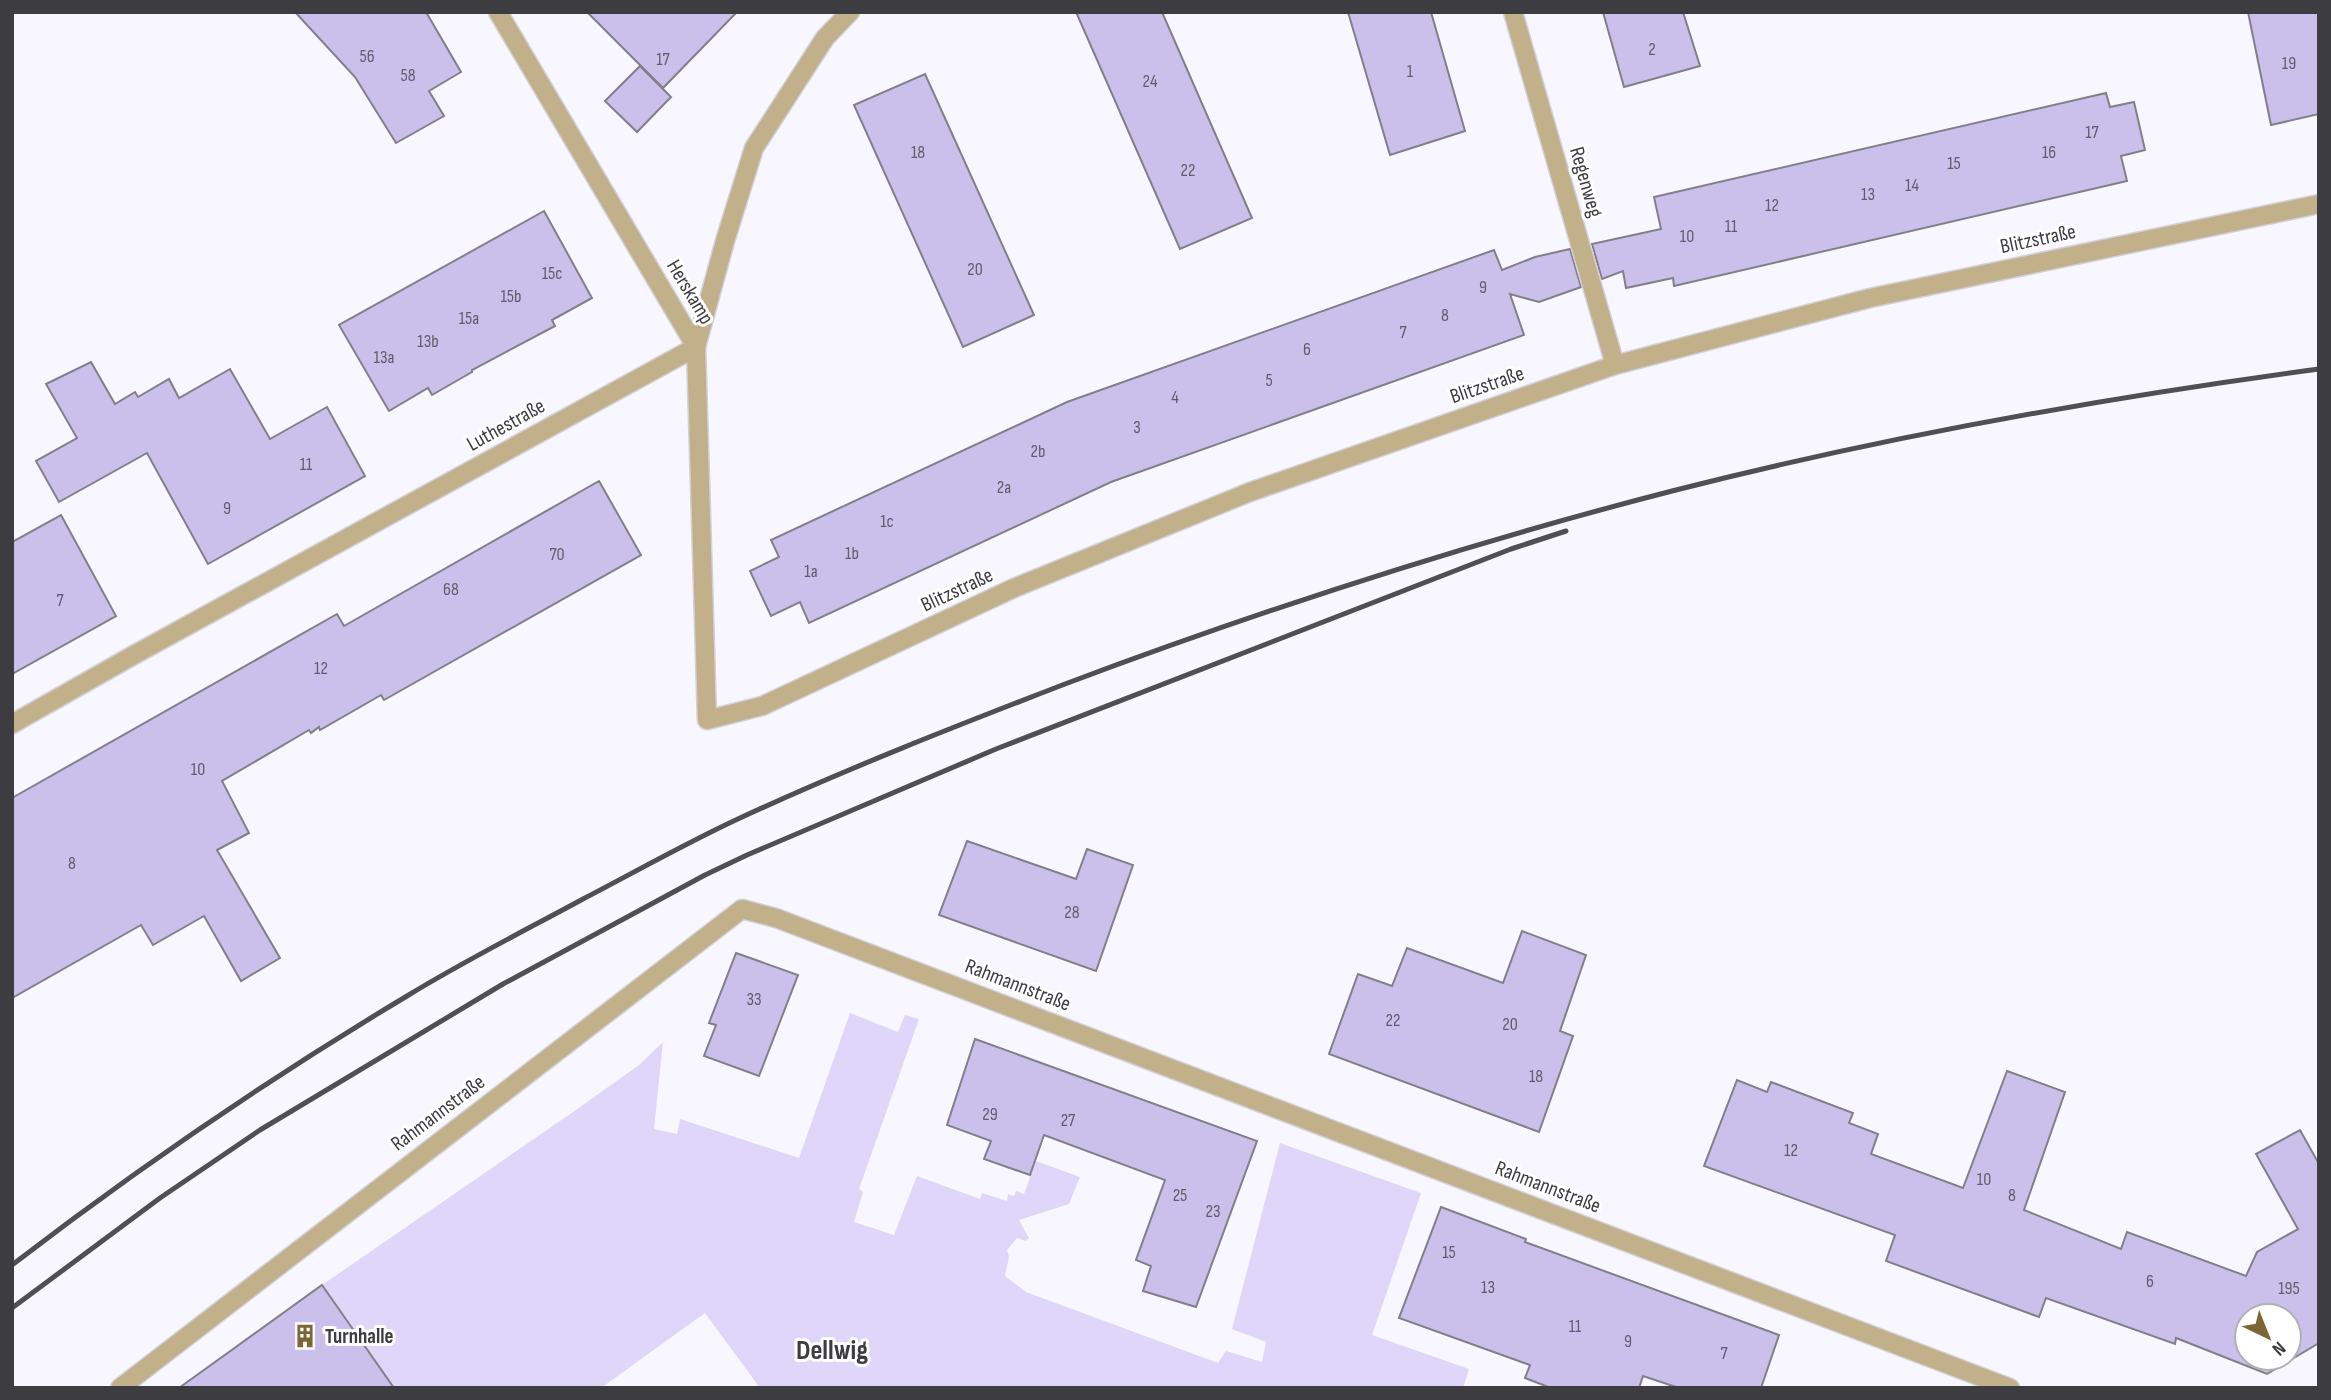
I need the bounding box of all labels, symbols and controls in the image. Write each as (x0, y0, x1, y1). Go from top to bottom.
house number: 2 (1648, 39, 1656, 60)
house number: 56 (359, 46, 375, 67)
house number: 17 (656, 49, 671, 70)
house number: 19 (2282, 53, 2296, 74)
house number: 1 (1407, 61, 1414, 82)
house number: 58 (400, 65, 416, 86)
house number: 24 (1143, 71, 1158, 92)
house number: 17 (2085, 122, 2100, 143)
house number: 18 (911, 142, 925, 163)
house number: 16 (2042, 142, 2056, 163)
street label: Regenweg (1564, 144, 1608, 220)
house number: 15 (1947, 153, 1961, 174)
house number: 22 (1181, 160, 1195, 181)
house number: 14 (1905, 175, 1919, 196)
house number: 13 (1861, 184, 1875, 205)
house number: 12 (1765, 195, 1779, 216)
house number: 11 (1725, 216, 1738, 237)
street label: Blitzstraße (1998, 219, 2078, 259)
house number: 10 (1680, 226, 1694, 247)
street label: Herskamp (661, 255, 719, 329)
house number: 20 (967, 259, 983, 280)
house number: 15c (542, 263, 562, 284)
house number: 9 (1479, 277, 1487, 298)
house number: 15b (501, 286, 522, 307)
house number: 8 (1441, 305, 1449, 326)
house number: 15a (459, 308, 479, 329)
house number: 7 (1399, 322, 1407, 343)
house number: 13b (417, 331, 439, 352)
house number: 6 (1303, 339, 1311, 360)
house number: 13a (374, 347, 394, 368)
street label: Blitzstraße (1447, 361, 1527, 409)
house number: 5 (1265, 370, 1273, 391)
house number: 4 (1171, 387, 1179, 408)
street label: Luthestraße (463, 393, 549, 457)
house number: 3 (1133, 417, 1141, 438)
house number: 2b (1031, 441, 1045, 462)
house number: 11 (300, 454, 313, 475)
house number: 2a (997, 477, 1011, 498)
house number: 9 (223, 498, 231, 519)
house number: 1c (880, 511, 894, 532)
house number: 1b (845, 543, 859, 564)
house number: 70 (549, 544, 565, 565)
house number: 1a (804, 561, 818, 582)
street label: Blitzstraße (917, 562, 997, 618)
house number: 68 (443, 579, 459, 600)
house number: 7 (56, 590, 64, 611)
house number: 12 (314, 658, 328, 679)
house number: 10 (191, 759, 205, 780)
house number: 8 (68, 853, 76, 874)
house number: 28 (1064, 902, 1080, 923)
street label: Rahmannstraße (962, 953, 1074, 1017)
house number: 33 (746, 989, 762, 1010)
house number: 22 (1386, 1010, 1400, 1031)
house number: 20 (1502, 1014, 1518, 1035)
house number: 18 (1529, 1066, 1543, 1087)
street label: Rahmannstraße (386, 1070, 490, 1156)
house number: 29 (982, 1104, 998, 1125)
house number: 27 (1061, 1110, 1076, 1131)
house number: 12 (1784, 1140, 1798, 1161)
street label: Rahmannstraße (1492, 1155, 1604, 1219)
house number: 10 (1977, 1169, 1991, 1190)
house number: 25 (1173, 1185, 1187, 1206)
house number: 8 (2008, 1185, 2016, 1206)
house number: 23 (1206, 1201, 1221, 1222)
house number: 15 (1442, 1242, 1456, 1263)
house number: 6 (2146, 1271, 2154, 1292)
house number: 13 (1481, 1277, 1495, 1298)
house number: 195 (2278, 1278, 2300, 1299)
north arrow (2233, 1302, 2303, 1372)
house number: 11 (1569, 1316, 1582, 1337)
building icon: Turnhalle (291, 1322, 319, 1350)
place label: Turnhalle (325, 1324, 393, 1349)
house number: 9 (1624, 1331, 1632, 1352)
district label: Dellwig (796, 1334, 868, 1367)
text: N (2267, 1336, 2290, 1360)
house number: 7 (1720, 1343, 1728, 1364)

